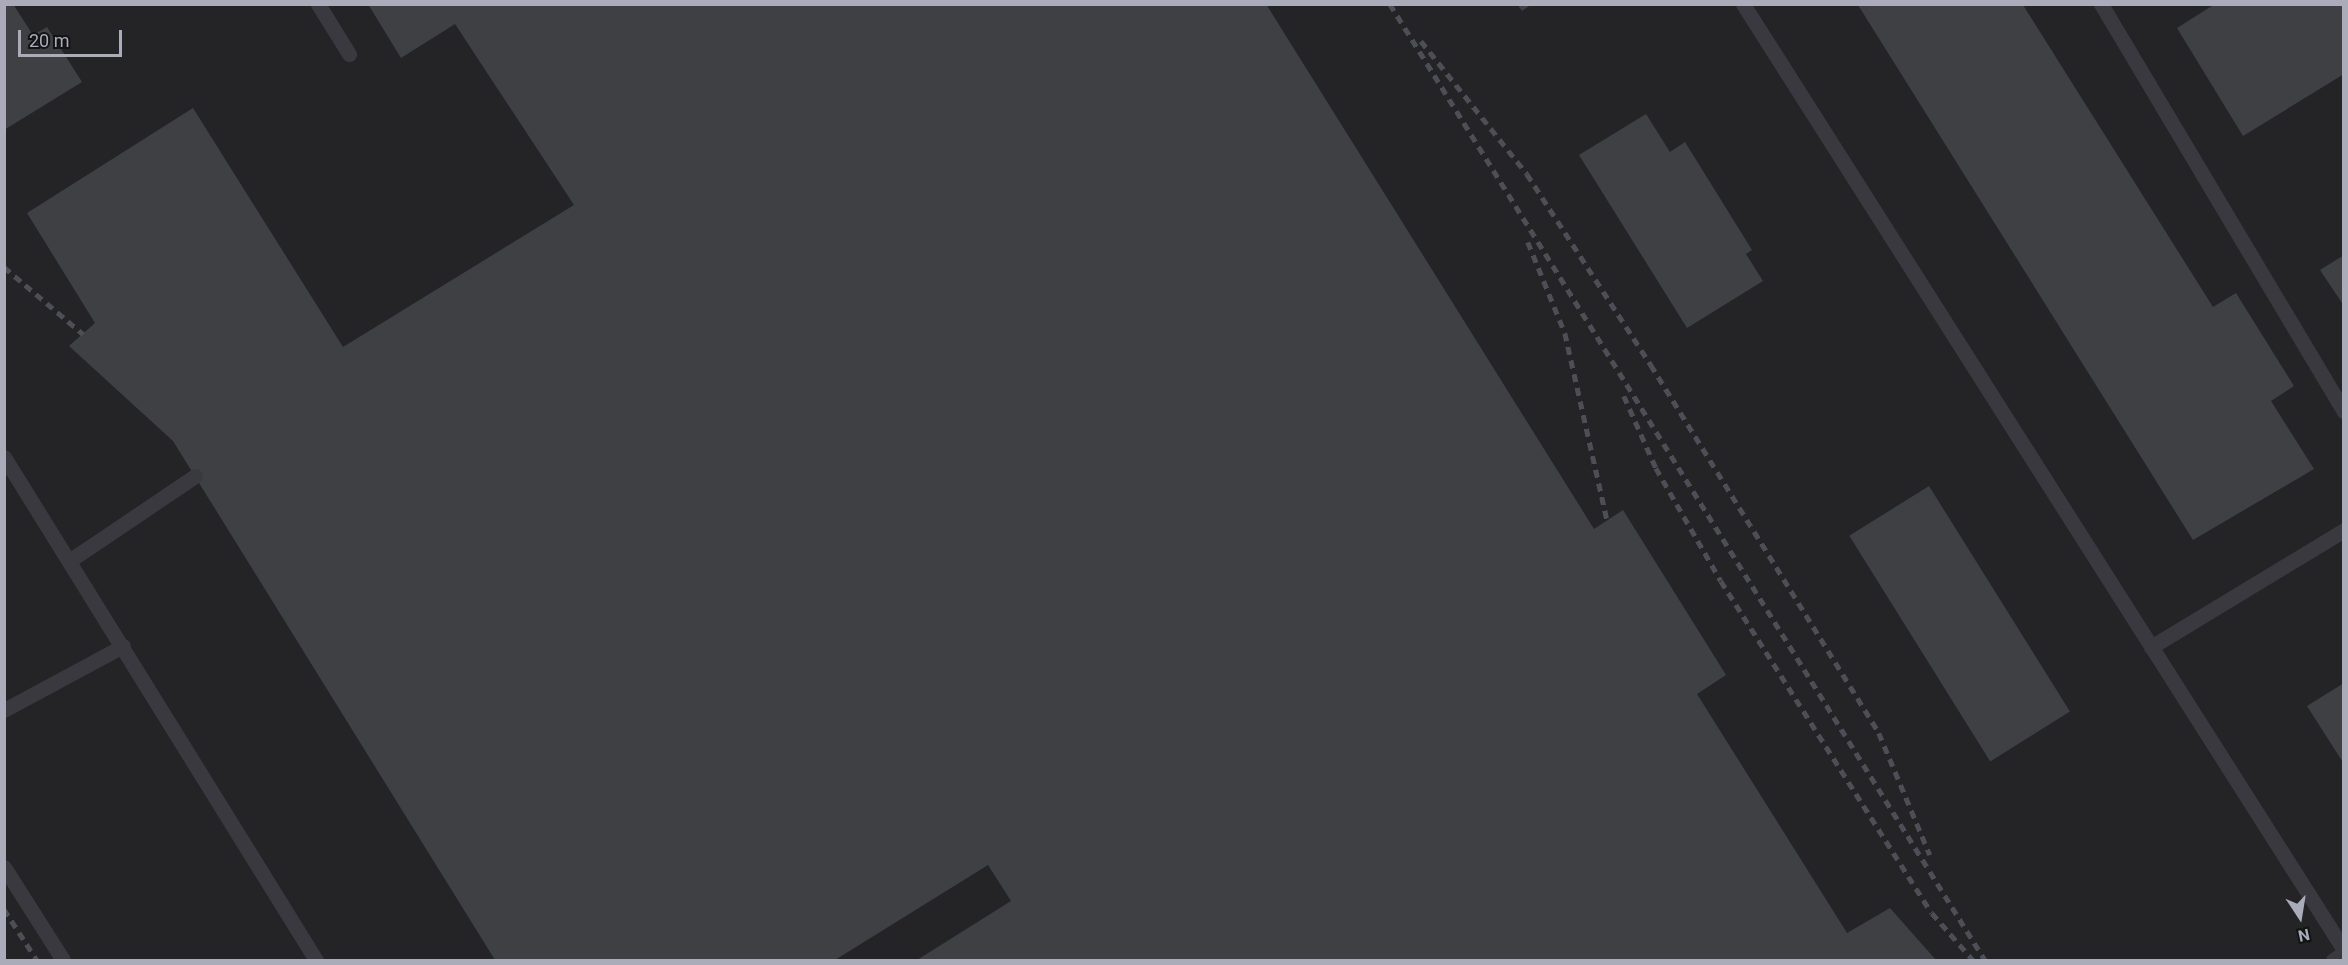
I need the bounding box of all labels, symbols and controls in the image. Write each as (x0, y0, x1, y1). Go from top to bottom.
scale bar (21, 18, 124, 56)
text: 20 m (29, 30, 69, 51)
north arrow (2270, 887, 2330, 947)
text: N (2296, 925, 2311, 946)

